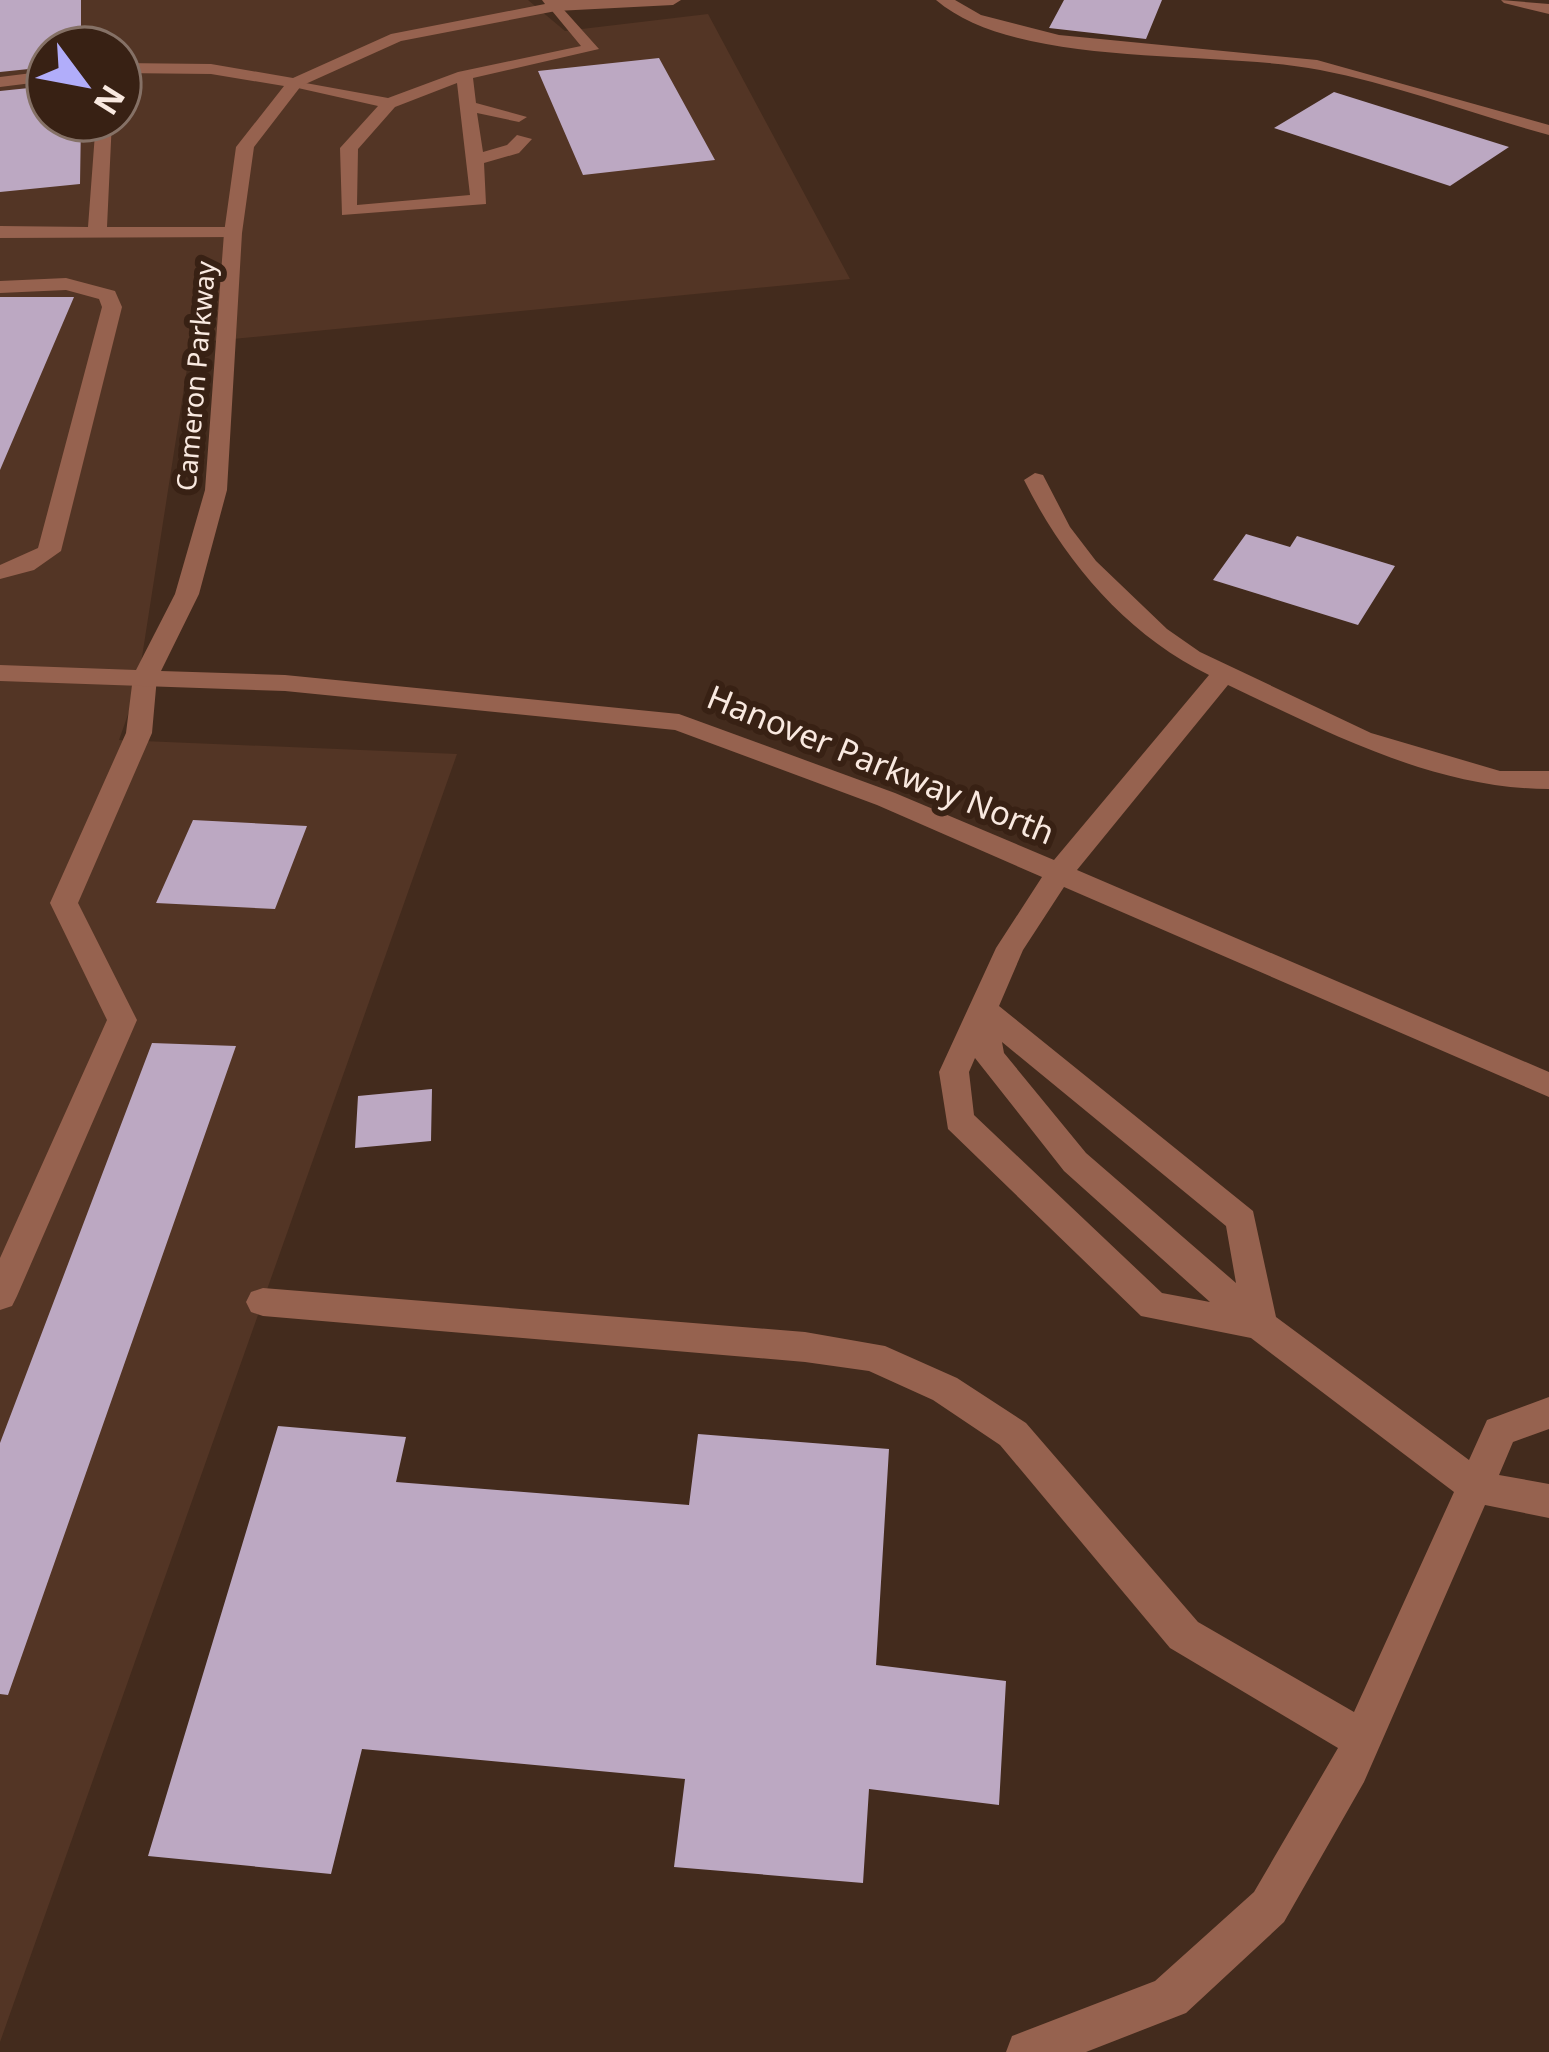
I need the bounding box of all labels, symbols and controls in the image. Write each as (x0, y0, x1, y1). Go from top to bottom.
north arrow (24, 24, 144, 144)
text: N (84, 77, 136, 123)
street label: Cameron Parkway (167, 259, 223, 492)
street label: Hanover Parkway North (701, 674, 1061, 854)

